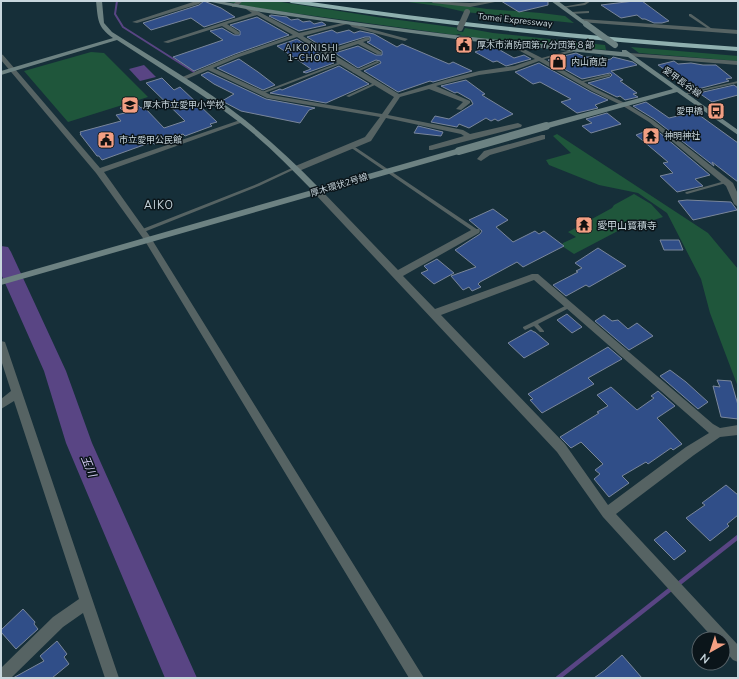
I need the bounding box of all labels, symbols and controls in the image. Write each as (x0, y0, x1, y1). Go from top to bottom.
street label: Tomei Expressway (477, 10, 553, 30)
public building icon: 厚木市消防団第７分団第８部 (454, 35, 474, 55)
place label: 厚木市消防団第７分団第８部 (477, 39, 594, 51)
district label: AIKONISHI 1-CHOME (285, 42, 339, 64)
shop icon: 内山商店 (548, 52, 568, 72)
place label: 内山商店 (571, 56, 607, 68)
street label: 愛甲長谷線 (660, 64, 705, 101)
school or university icon: 厚木市立愛甲小学校 (120, 95, 140, 115)
place label: 厚木市立愛甲小学校 (143, 99, 224, 111)
bus stop icon: 愛甲橋 (706, 101, 726, 121)
place label: 愛甲橋 (676, 105, 703, 117)
temple icon: 神明神社 (641, 126, 661, 146)
public building icon: 市立愛甲公民館 (96, 130, 116, 150)
place label: 神明神社 (664, 130, 700, 142)
place label: 市立愛甲公民館 (119, 134, 182, 146)
street label: 厚木環状2号線 (309, 170, 370, 199)
district label: AIKO (144, 198, 174, 213)
temple icon: 愛甲山寳積寺 (574, 215, 594, 235)
place label: 愛甲山寳積寺 (597, 219, 657, 233)
water label: 玉川 (77, 453, 100, 480)
north arrow (691, 631, 731, 671)
text: N (697, 650, 713, 667)

